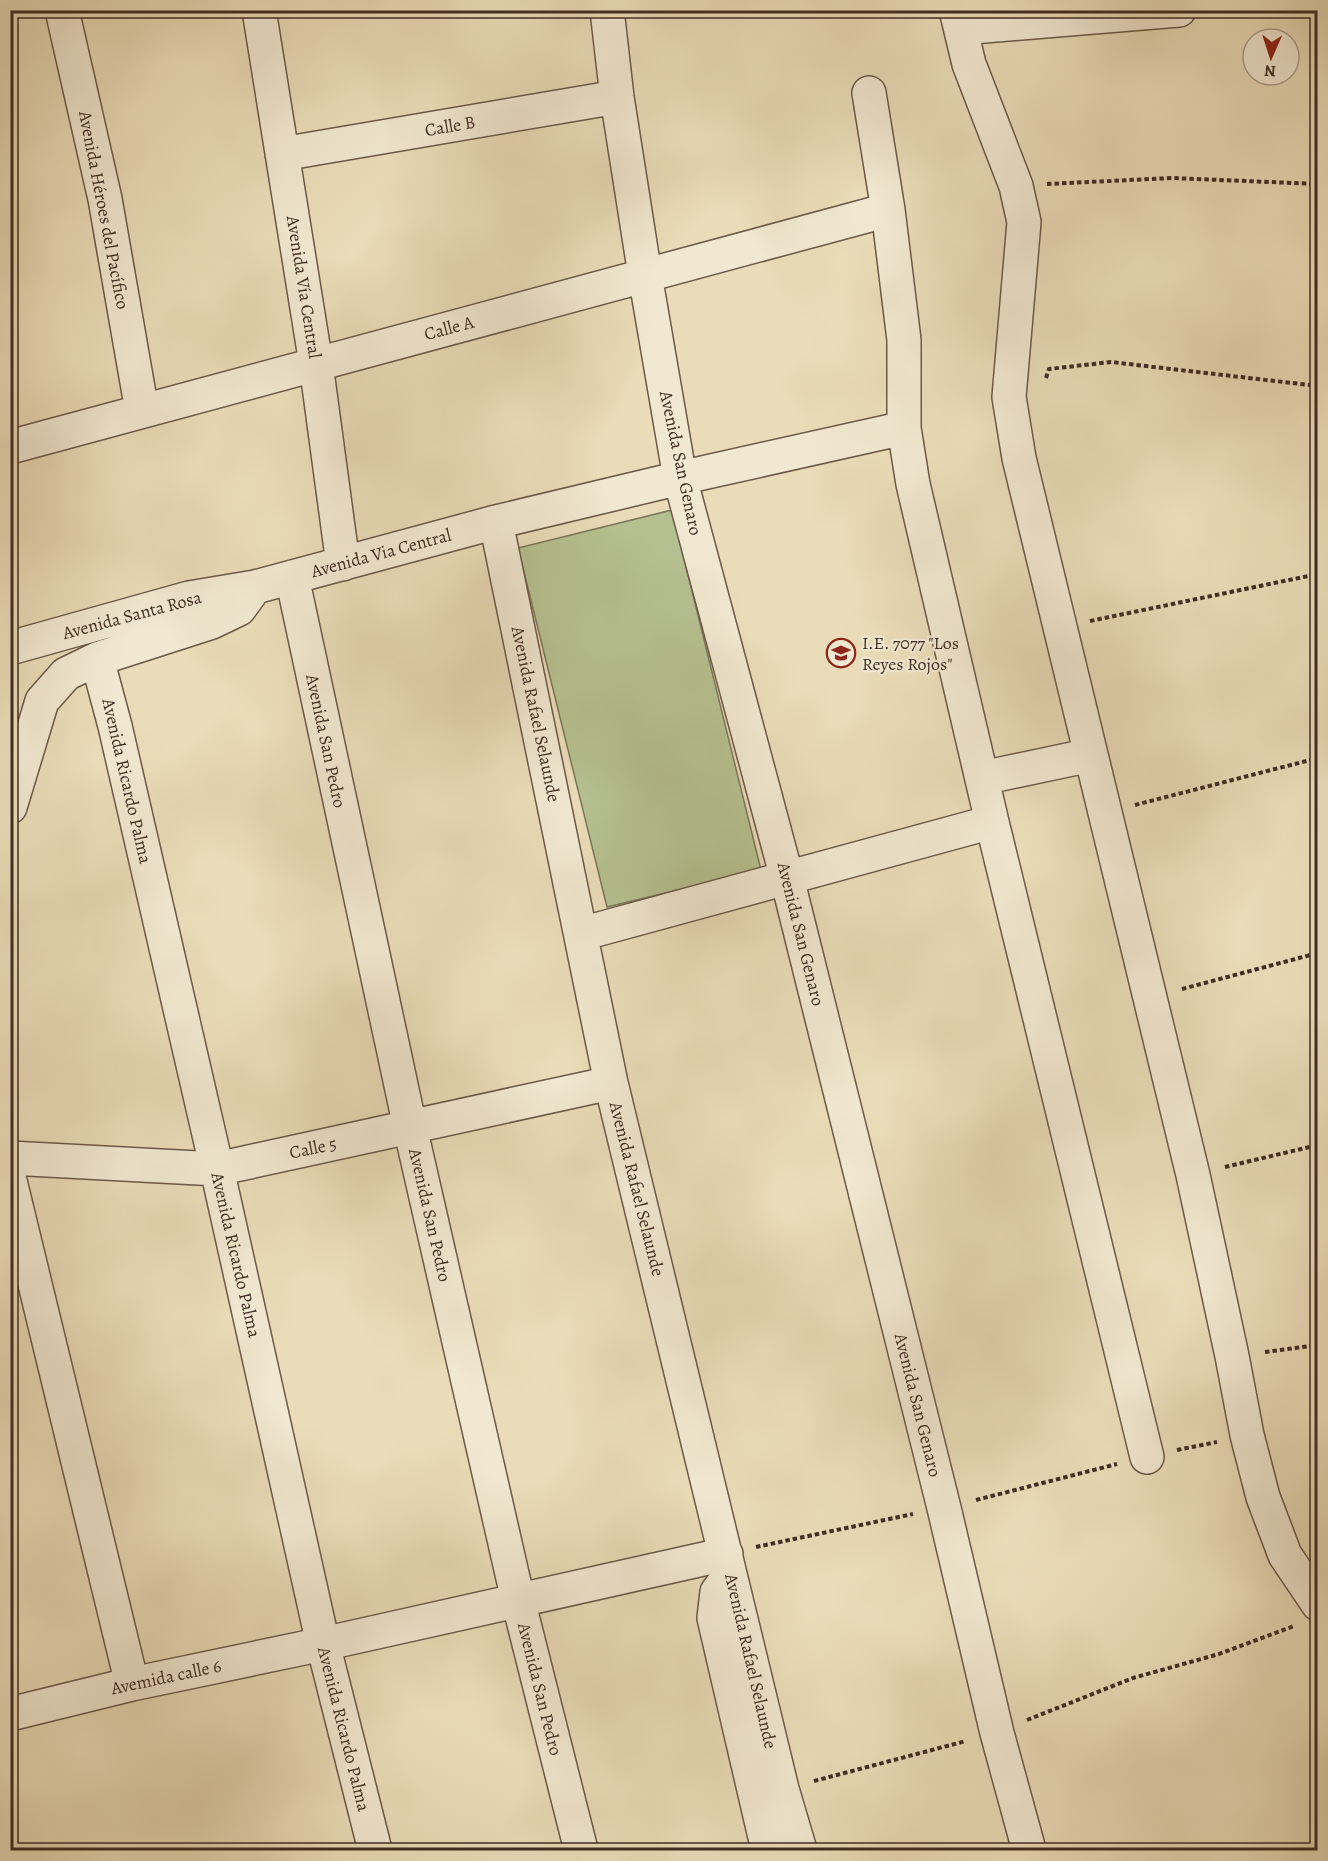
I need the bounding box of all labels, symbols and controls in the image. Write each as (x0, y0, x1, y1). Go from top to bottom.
north arrow (1241, 27, 1301, 87)
text: N (1264, 60, 1277, 82)
street label: Avenida Héroes del Pacífico (73, 108, 135, 311)
street label: Calle B (423, 110, 477, 142)
street label: Avenida Vía Central (281, 213, 327, 361)
street label: Calle A (421, 310, 477, 346)
street label: Avenida San Genaro (654, 388, 708, 537)
street label: Avenida Via Central (307, 523, 454, 583)
street label: Avenida Santa Rosa (59, 585, 205, 645)
street label: Avenida Rafael Selaunde (505, 623, 566, 804)
place label: I.E. 7077 "Los Reyes Rojos" (862, 631, 959, 676)
school or university icon: I.E. 7077 "Los Reyes Rojos" (825, 637, 857, 669)
street label: Avenida San Pedro (300, 671, 352, 810)
street label: Avenida Ricardo Palma (96, 695, 158, 867)
street label: Avenida San Genaro (771, 859, 830, 1008)
street label: Avenida Rafael Selaunde (603, 1098, 670, 1279)
street label: Calle 5 (287, 1131, 339, 1165)
street label: Avenida San Pedro (403, 1145, 457, 1284)
street label: Avenida Ricardo Palma (205, 1169, 267, 1341)
street label: Avenida San Genaro (888, 1330, 947, 1479)
street label: Avenida Rafael Selaunde (719, 1570, 783, 1751)
street label: Avenida San Pedro (512, 1619, 568, 1758)
street label: Avenida Ricardo Palma (312, 1643, 376, 1814)
street label: Avemida calle 6 (108, 1654, 223, 1701)

